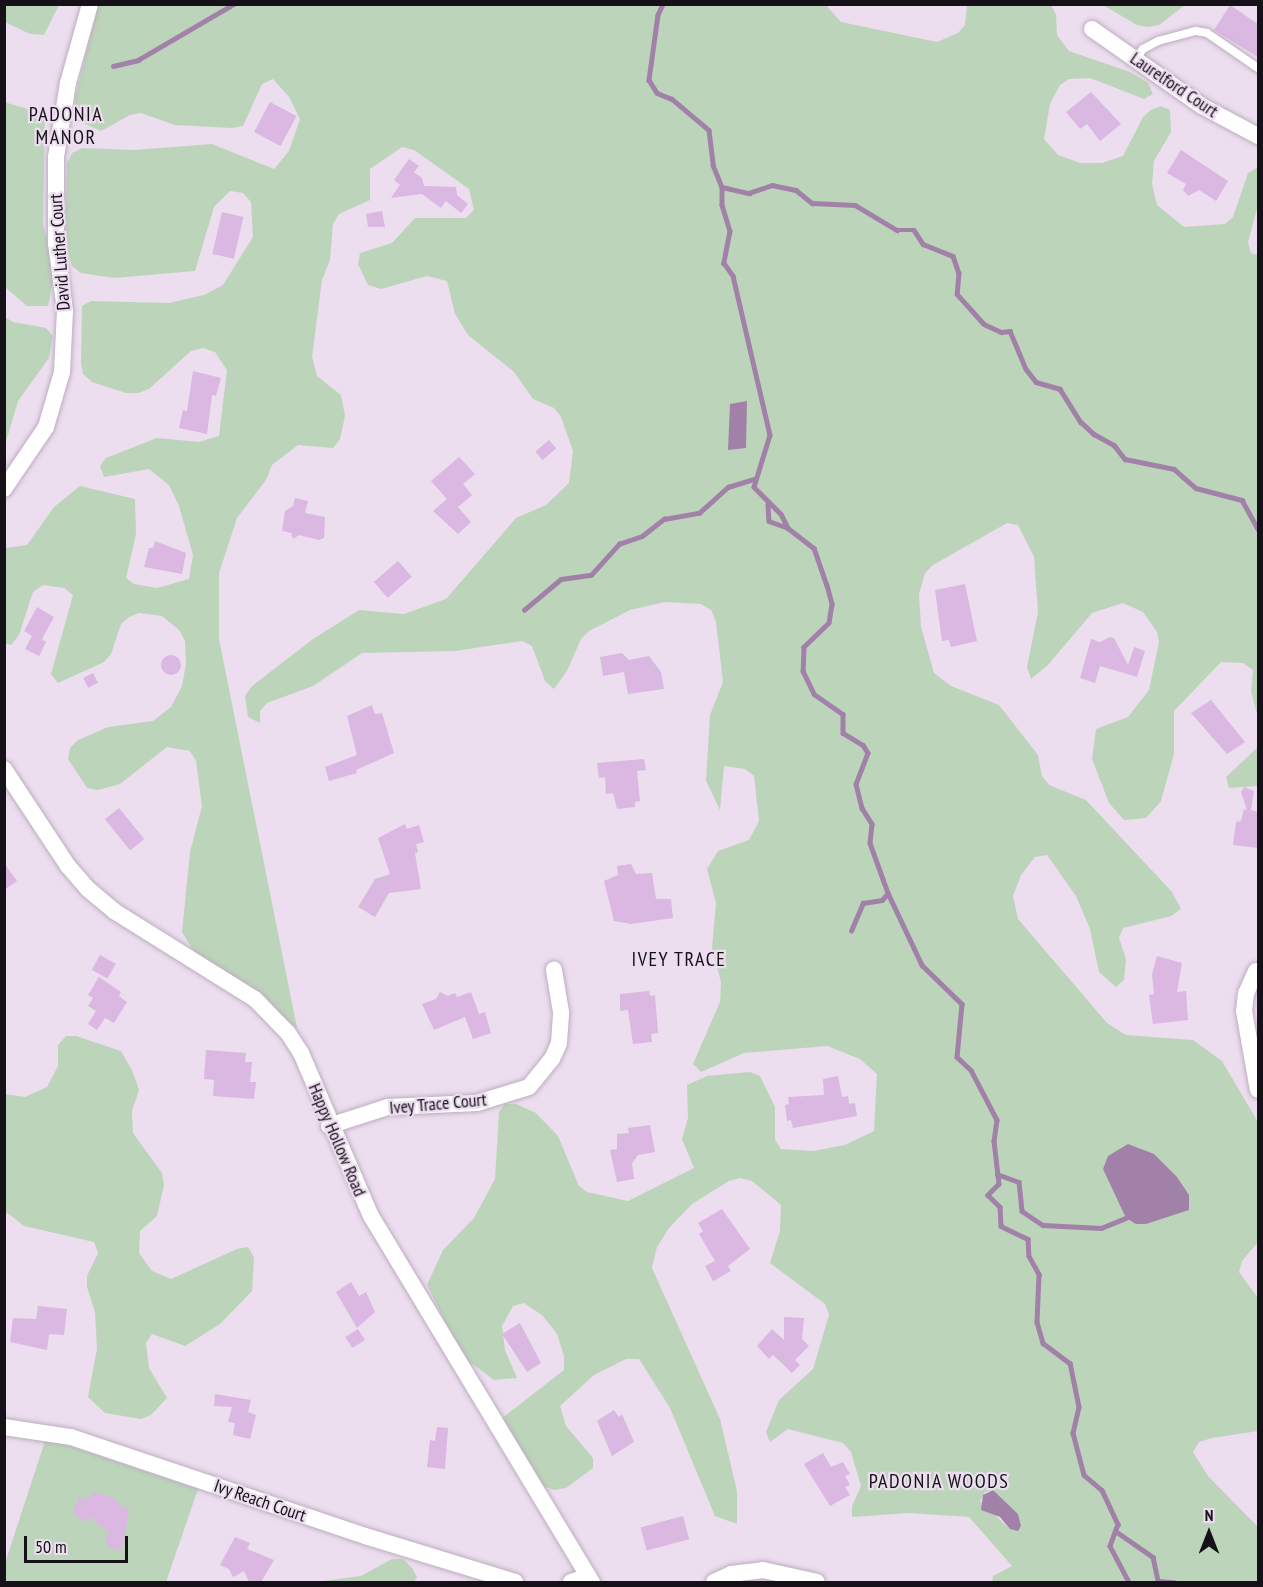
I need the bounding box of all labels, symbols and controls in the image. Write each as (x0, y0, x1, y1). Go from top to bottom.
street label: Laurelford Court (1126, 48, 1222, 122)
district label: PADONIA MANOR (29, 103, 103, 150)
street label: David Luther Court (45, 193, 75, 311)
district label: IVEY TRACE (631, 947, 727, 971)
street label: Happy Hollow Road (303, 1080, 371, 1200)
street label: Ivey Trace Court (388, 1089, 488, 1119)
district label: PADONIA WOODS (868, 1469, 1010, 1493)
street label: Ivy Reach Court (211, 1475, 309, 1527)
north arrow (1179, 1503, 1239, 1563)
text: N (1205, 1505, 1213, 1525)
scale bar (27, 1524, 130, 1562)
text: 50 m (35, 1535, 67, 1558)

